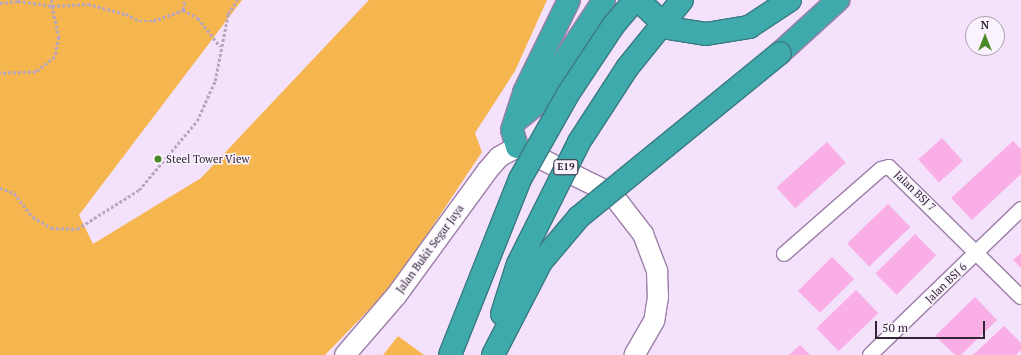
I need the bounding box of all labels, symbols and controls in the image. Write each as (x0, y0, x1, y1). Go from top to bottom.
north arrow (965, 16, 1005, 56)
text: N (981, 18, 989, 32)
place label: Steel Tower View (166, 152, 250, 166)
marker: Steel Tower View (153, 154, 163, 164)
road number: E19 (553, 159, 579, 175)
street label: Jalan BSJ 7 (892, 168, 938, 214)
street label: Jalan Bukit Segar Jaya (393, 202, 467, 296)
street label: Jalan BSJ 6 (923, 260, 969, 306)
scale bar (877, 313, 987, 339)
text: 50 m (882, 320, 908, 335)

